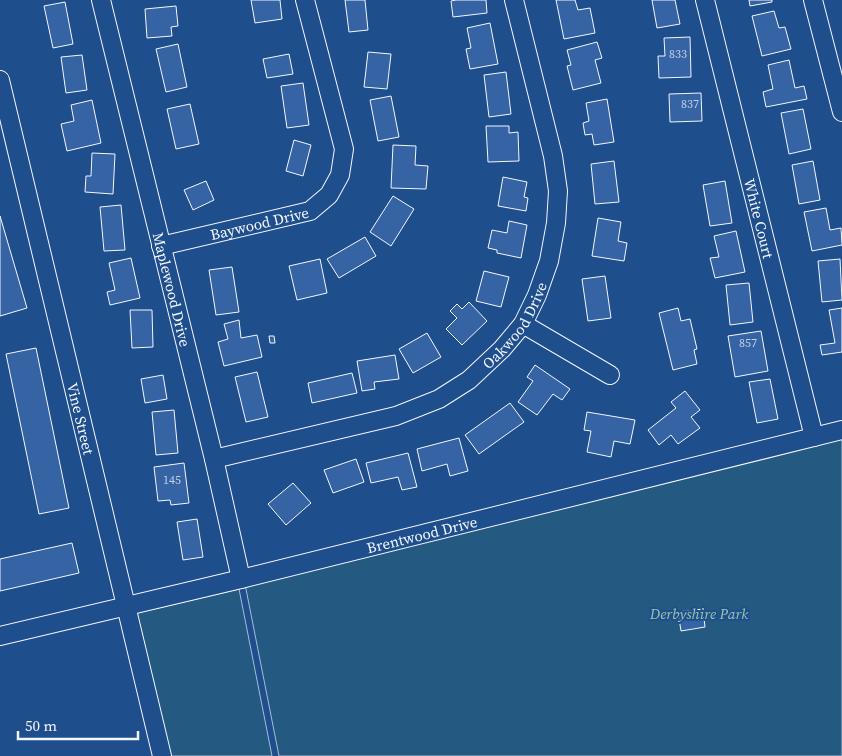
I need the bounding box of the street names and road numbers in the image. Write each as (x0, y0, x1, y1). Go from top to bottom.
street label: White Court (739, 176, 780, 261)
street label: Baywood Drive (208, 201, 311, 245)
street label: Maplewood Drive (148, 230, 197, 349)
street label: Oakwood Drive (477, 279, 551, 373)
street label: Vine Street (62, 380, 100, 457)
street label: Brentwood Drive (364, 510, 480, 558)

